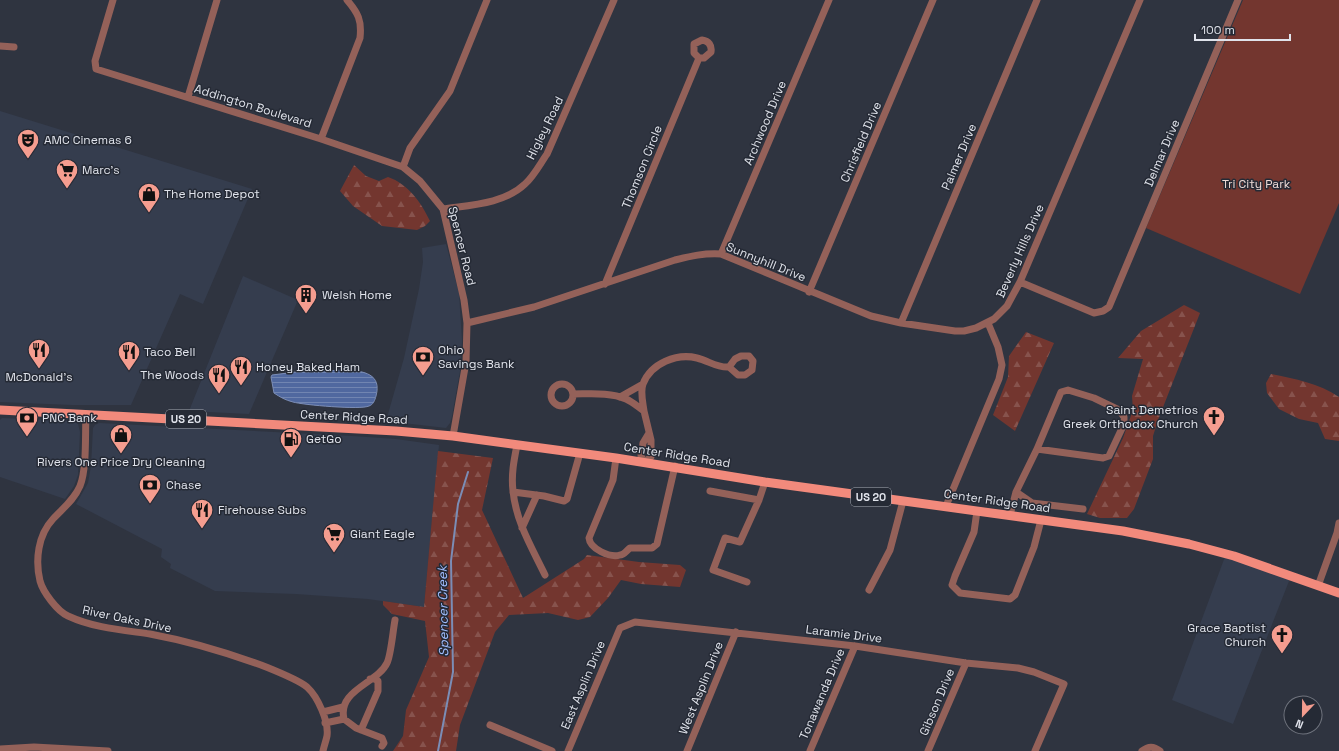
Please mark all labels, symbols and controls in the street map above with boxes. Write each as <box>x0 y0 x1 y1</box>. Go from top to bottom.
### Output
scale bar <box>1195 16 1290 42</box>
text: 100 m <box>1201 22 1235 38</box>
street label: Archwood Drive <box>740 78 790 168</box>
street label: Addington Boulevard <box>192 81 314 131</box>
street label: Higley Road <box>523 94 567 162</box>
street label: Chrisfield Drive <box>837 99 885 185</box>
street label: Delmar Drive <box>1141 117 1183 189</box>
street label: Palmer Drive <box>938 121 980 193</box>
street label: Thomson Circle <box>618 123 666 211</box>
theatre icon: AMC Cinemas 6 <box>15 127 41 160</box>
place label: AMC Cinemas 6 <box>44 132 132 148</box>
supermarket icon: Marc's <box>54 157 80 190</box>
place label: Marc's <box>82 162 120 178</box>
park label: Tri City Park <box>1222 176 1291 192</box>
shop icon: The Home Depot <box>136 181 162 214</box>
place label: The Home Depot <box>164 186 260 202</box>
street label: Beverly Hills Drive <box>992 202 1048 300</box>
street label: Spencer Road <box>444 205 480 287</box>
street label: Sunnyhill Drive <box>724 239 808 285</box>
building icon: Welsh Home <box>293 282 319 315</box>
place label: Welsh Home <box>322 287 392 303</box>
restaurant icon: McDonald's <box>26 337 52 370</box>
restaurant icon: Taco Bell <box>116 339 142 372</box>
place label: Ohio Savings Bank <box>438 342 515 372</box>
place label: Taco Bell <box>144 344 195 360</box>
bank icon: Ohio Savings Bank <box>410 344 436 377</box>
restaurant icon: Honey Baked Ham <box>228 354 254 387</box>
place label: Honey Baked Ham <box>256 359 360 375</box>
restaurant icon: The Woods <box>206 362 232 395</box>
place label: The Woods <box>140 367 204 383</box>
place label: McDonald's <box>5 369 73 385</box>
place label: Saint Demetrios Greek Orthodox Church <box>1063 402 1198 432</box>
church icon: Saint Demetrios Greek Orthodox Church <box>1201 404 1227 437</box>
bank icon: PNC Bank <box>14 405 40 438</box>
street label: Center Ridge Road <box>300 406 408 428</box>
place label: PNC Bank <box>42 410 97 426</box>
road number: US 20 <box>166 410 206 428</box>
shop icon: Rivers One Price Dry Cleaning <box>108 422 134 455</box>
fuel station icon: GetGo <box>278 426 304 459</box>
place label: GetGo <box>306 431 342 447</box>
street label: Center Ridge Road <box>623 439 731 471</box>
place label: Rivers One Price Dry Cleaning <box>37 454 205 470</box>
bank icon: Chase <box>137 472 163 505</box>
place label: Chase <box>166 477 201 493</box>
street label: Center Ridge Road <box>943 486 1051 516</box>
road number: US 20 <box>851 488 891 506</box>
restaurant icon: Firehouse Subs <box>189 497 215 530</box>
place label: Firehouse Subs <box>218 502 306 518</box>
supermarket icon: Giant Eagle <box>321 521 347 554</box>
place label: Giant Eagle <box>350 526 415 542</box>
water label: Spencer Creek <box>434 563 452 657</box>
street label: River Oaks Drive <box>81 602 173 636</box>
place label: Grace Baptist Church <box>1187 620 1266 650</box>
street label: Laramie Drive <box>805 621 883 647</box>
church icon: Grace Baptist Church <box>1269 622 1295 655</box>
street label: East Asplin Drive <box>557 638 609 732</box>
street label: West Asplin Drive <box>675 639 727 737</box>
street label: Tonawanda Drive <box>796 646 848 742</box>
street label: Gibson Drive <box>916 666 958 738</box>
north arrow <box>1283 695 1323 735</box>
text: N <box>1293 716 1305 732</box>

